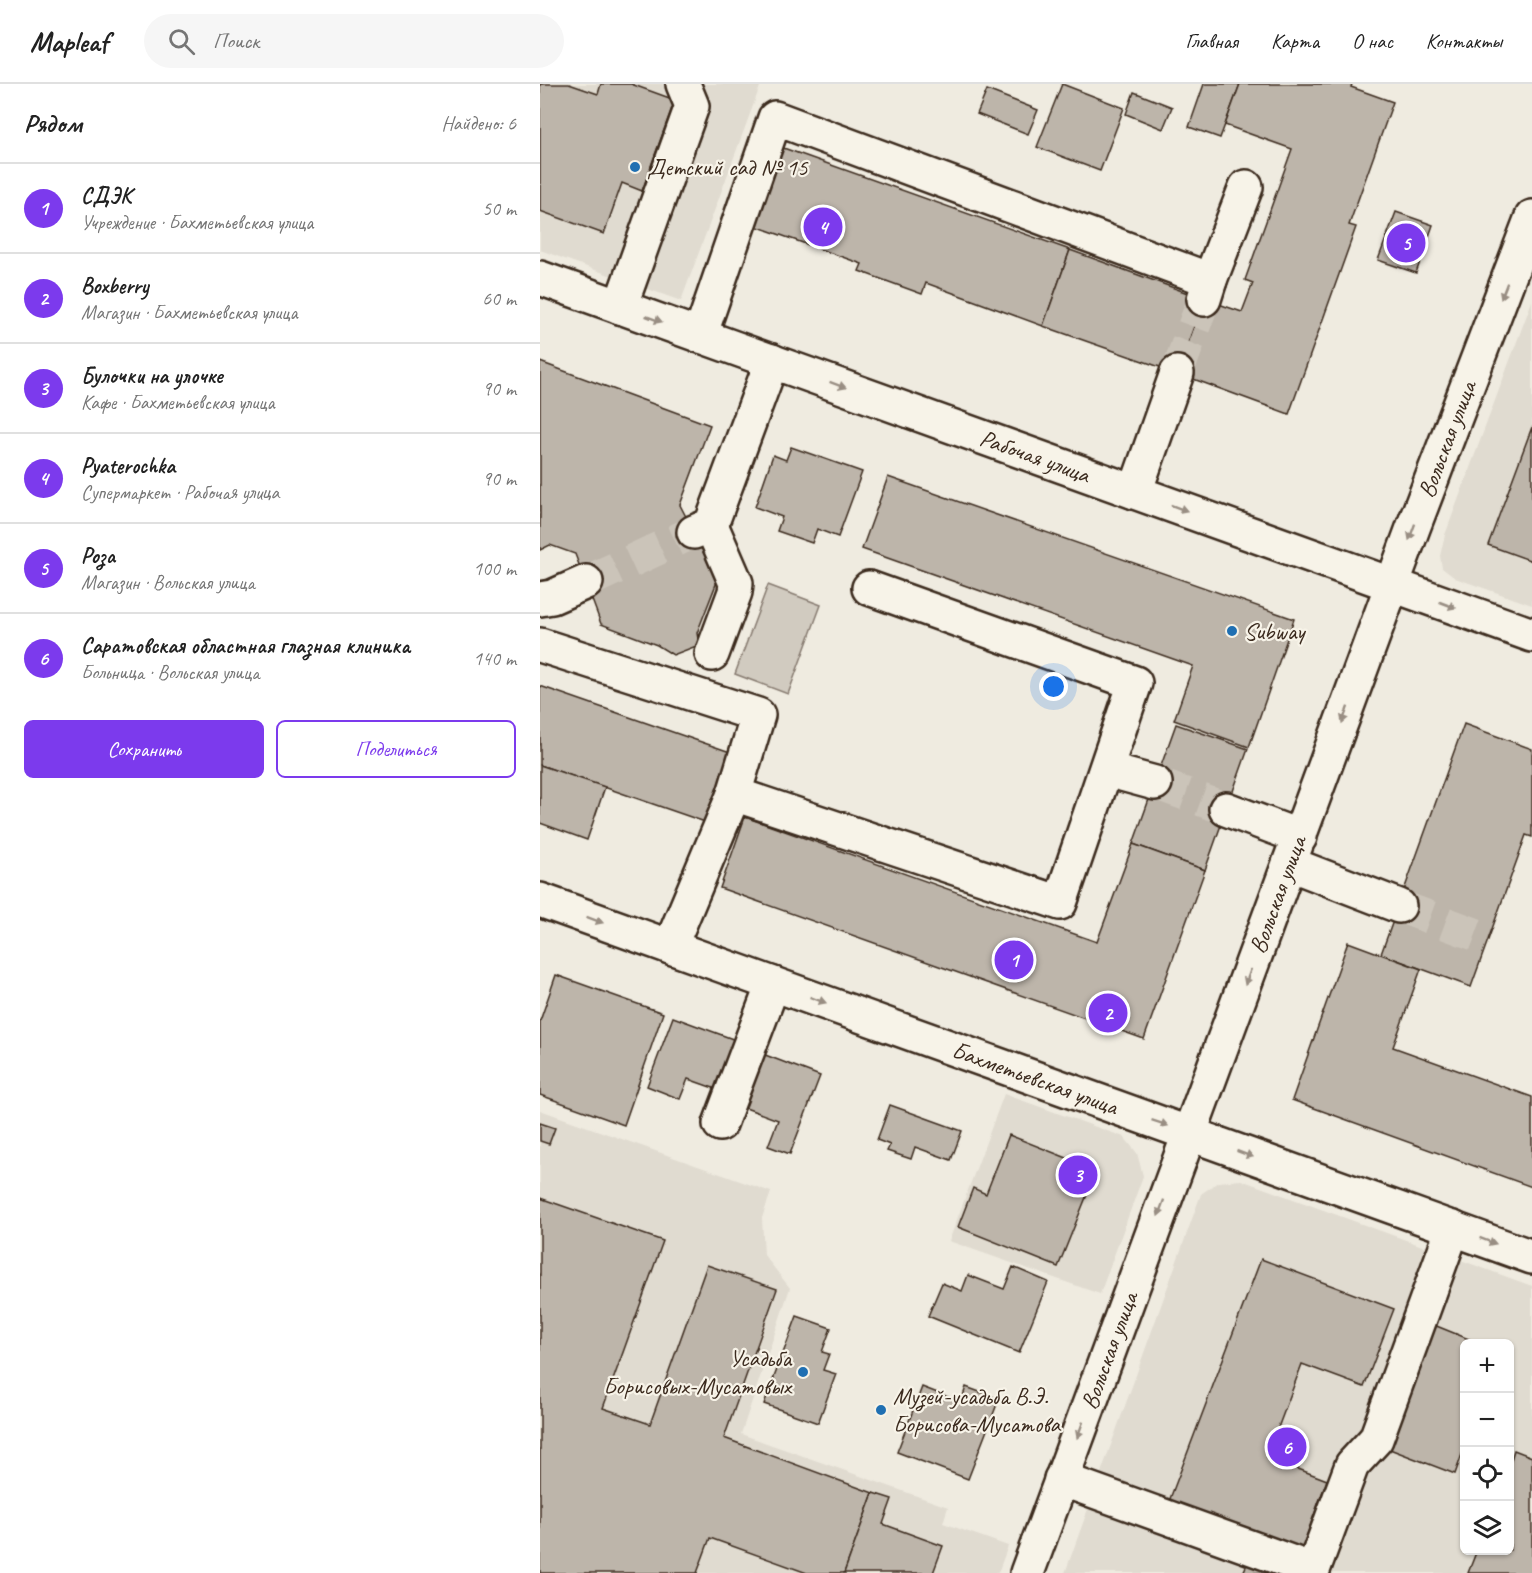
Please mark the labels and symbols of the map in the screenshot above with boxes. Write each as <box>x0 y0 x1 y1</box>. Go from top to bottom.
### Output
place label: Детский сад № 15 <box>647 152 809 182</box>
marker: Детский сад № 15 <box>628 160 642 174</box>
pin: 4 <box>804 204 842 250</box>
pin: 5 <box>1386 220 1426 266</box>
one-way arrow <box>1498 282 1508 300</box>
one-way arrow <box>645 315 663 325</box>
street label: Вольская улица <box>1411 375 1484 502</box>
one-way arrow <box>829 381 847 391</box>
street label: Рабочая улица <box>976 423 1095 490</box>
one-way arrow <box>1170 504 1188 513</box>
one-way arrow <box>1406 523 1416 541</box>
one-way arrow <box>1439 600 1457 610</box>
place label: Subway <box>1244 616 1306 646</box>
marker: Subway <box>1225 624 1239 638</box>
your location <box>1039 672 1068 701</box>
one-way arrow <box>1339 706 1349 724</box>
street label: Вольская улица <box>1242 830 1314 957</box>
one-way arrow <box>586 916 604 926</box>
pin: 1 <box>994 938 1034 982</box>
one-way arrow <box>1242 968 1252 986</box>
pin: 2 <box>1088 990 1128 1036</box>
one-way arrow <box>809 996 827 1006</box>
street label: Бахметьевская улица <box>948 1035 1123 1122</box>
one-way arrow <box>1151 1119 1169 1129</box>
one-way arrow <box>1236 1149 1254 1159</box>
pin: 3 <box>1058 1152 1098 1198</box>
one-way arrow <box>1156 1199 1166 1217</box>
one-way arrow <box>1479 1236 1497 1246</box>
street label: Вольская улица <box>1074 1286 1145 1413</box>
place label: Усадьба Борисовых-Мусатовых <box>603 1343 793 1401</box>
marker: Усадьба Борисовых-Мусатовых <box>796 1365 810 1379</box>
place label: Музей-усадьба В.Э. Борисова-Мусатова <box>893 1381 1062 1439</box>
marker: Музей-усадьба В.Э. Борисова-Мусатова <box>874 1403 888 1417</box>
one-way arrow <box>1074 1421 1084 1439</box>
pin: 6 <box>1268 1424 1306 1470</box>

